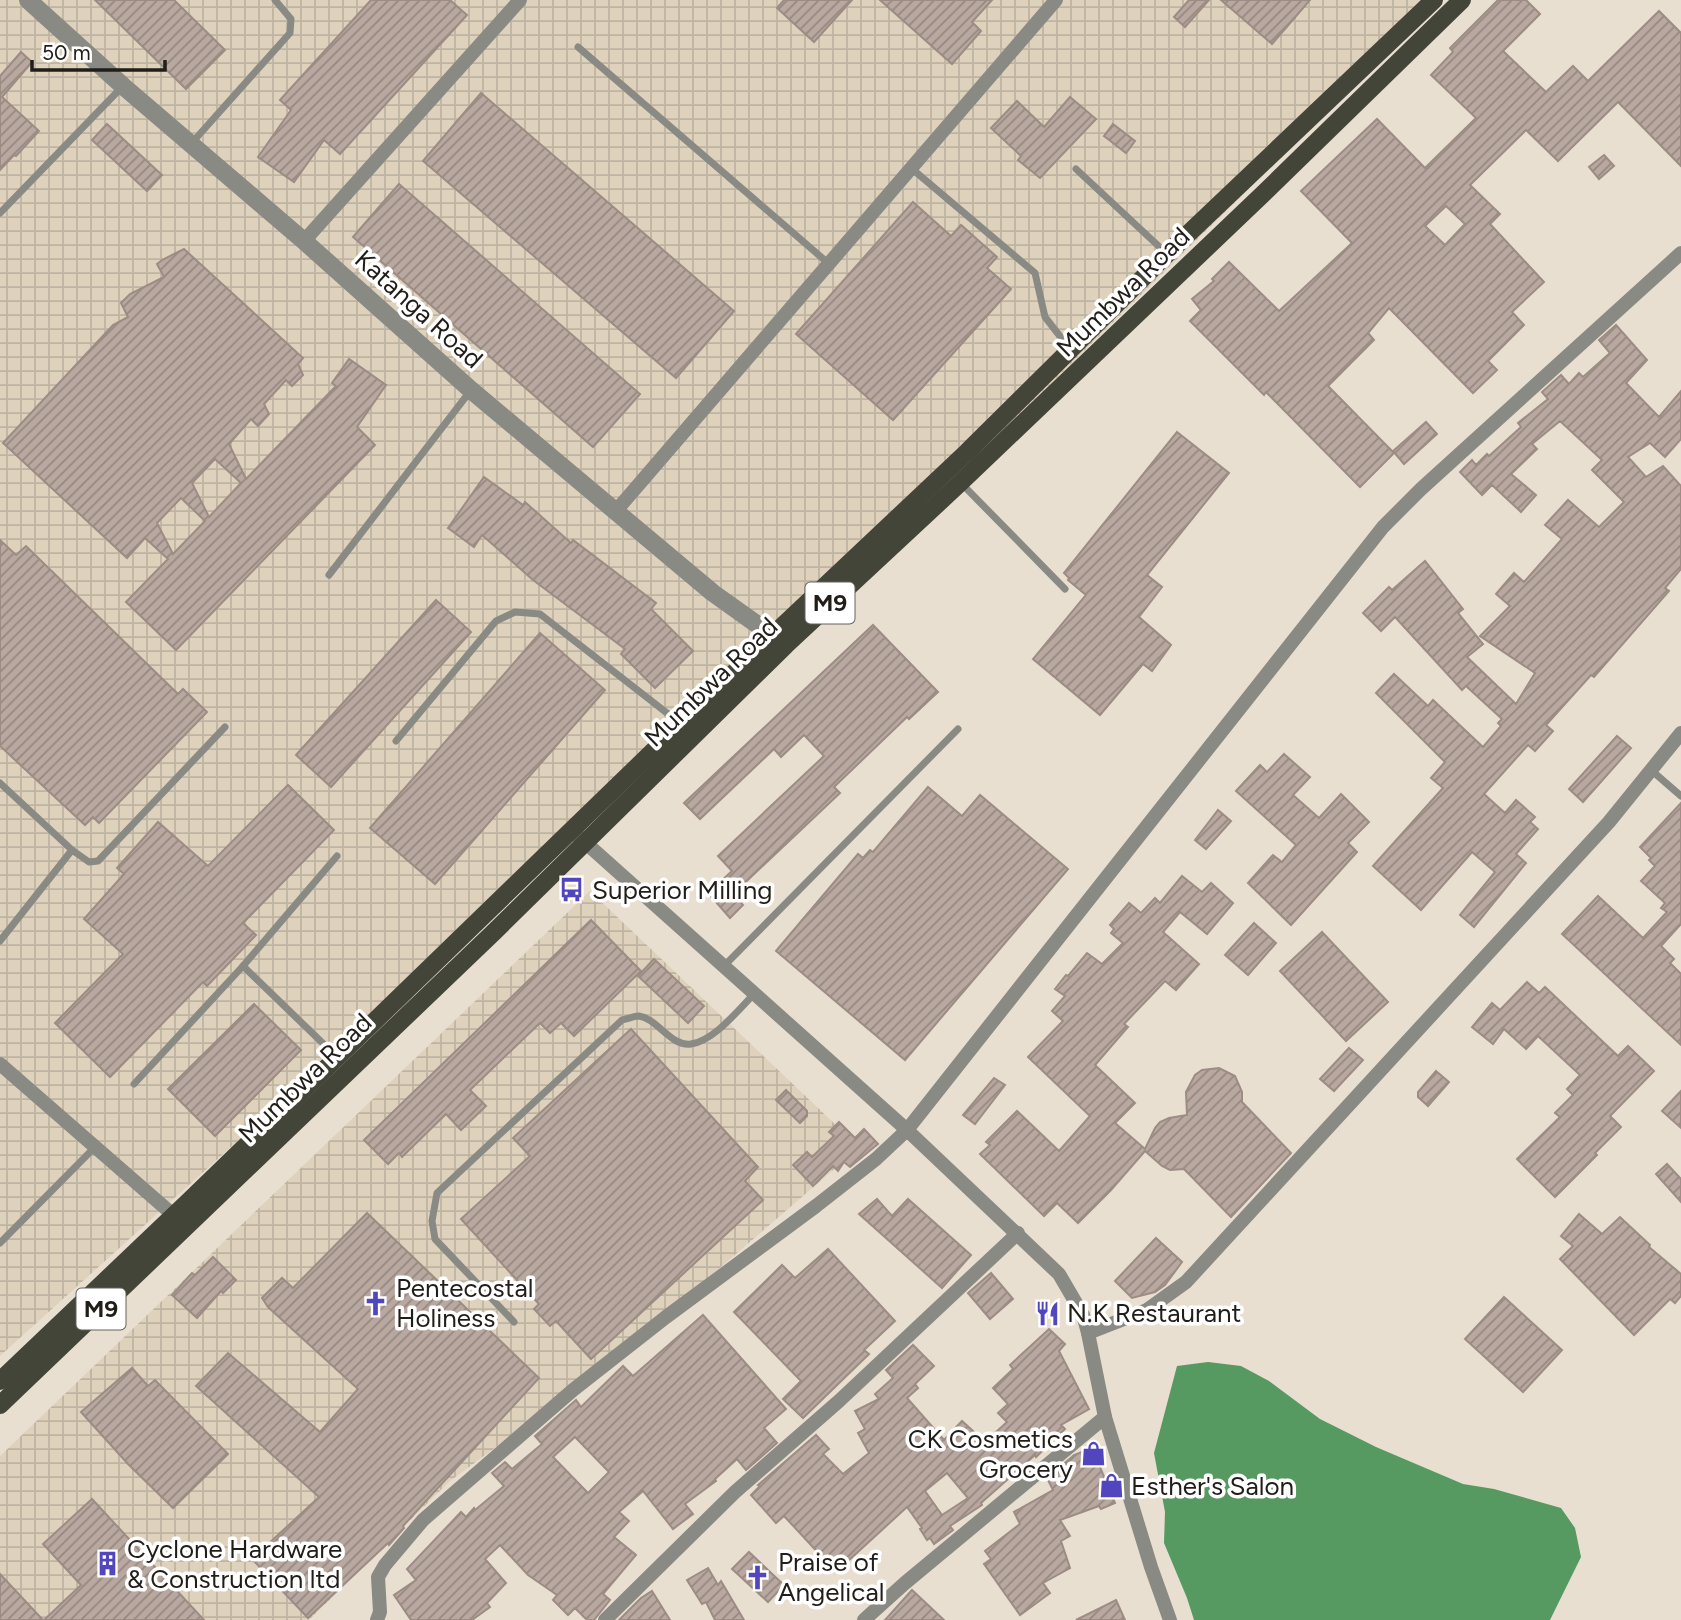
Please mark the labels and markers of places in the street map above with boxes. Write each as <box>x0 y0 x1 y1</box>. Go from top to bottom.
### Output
place label: Superior Milling <box>592 874 772 906</box>
bus stop icon: Superior Milling <box>558 876 586 904</box>
place label: Pentecostal Holiness <box>396 1272 533 1334</box>
church icon: Pentecostal Holiness <box>362 1289 390 1317</box>
place label: N.K Restaurant <box>1067 1297 1241 1329</box>
restaurant icon: N.K Restaurant <box>1033 1299 1061 1327</box>
place label: CK Cosmetics Grocery <box>908 1423 1073 1485</box>
shop icon: CK Cosmetics Grocery <box>1079 1440 1107 1468</box>
place label: Esther's Salon <box>1131 1470 1294 1502</box>
shop icon: Esther's Salon <box>1097 1472 1125 1500</box>
place label: Cyclone Hardware & Construction ltd <box>127 1533 342 1595</box>
place label: Praise of Angelical <box>778 1546 884 1608</box>
building icon: Cyclone Hardware & Construction ltd <box>93 1550 121 1578</box>
church icon: Praise of Angelical <box>744 1563 772 1591</box>

